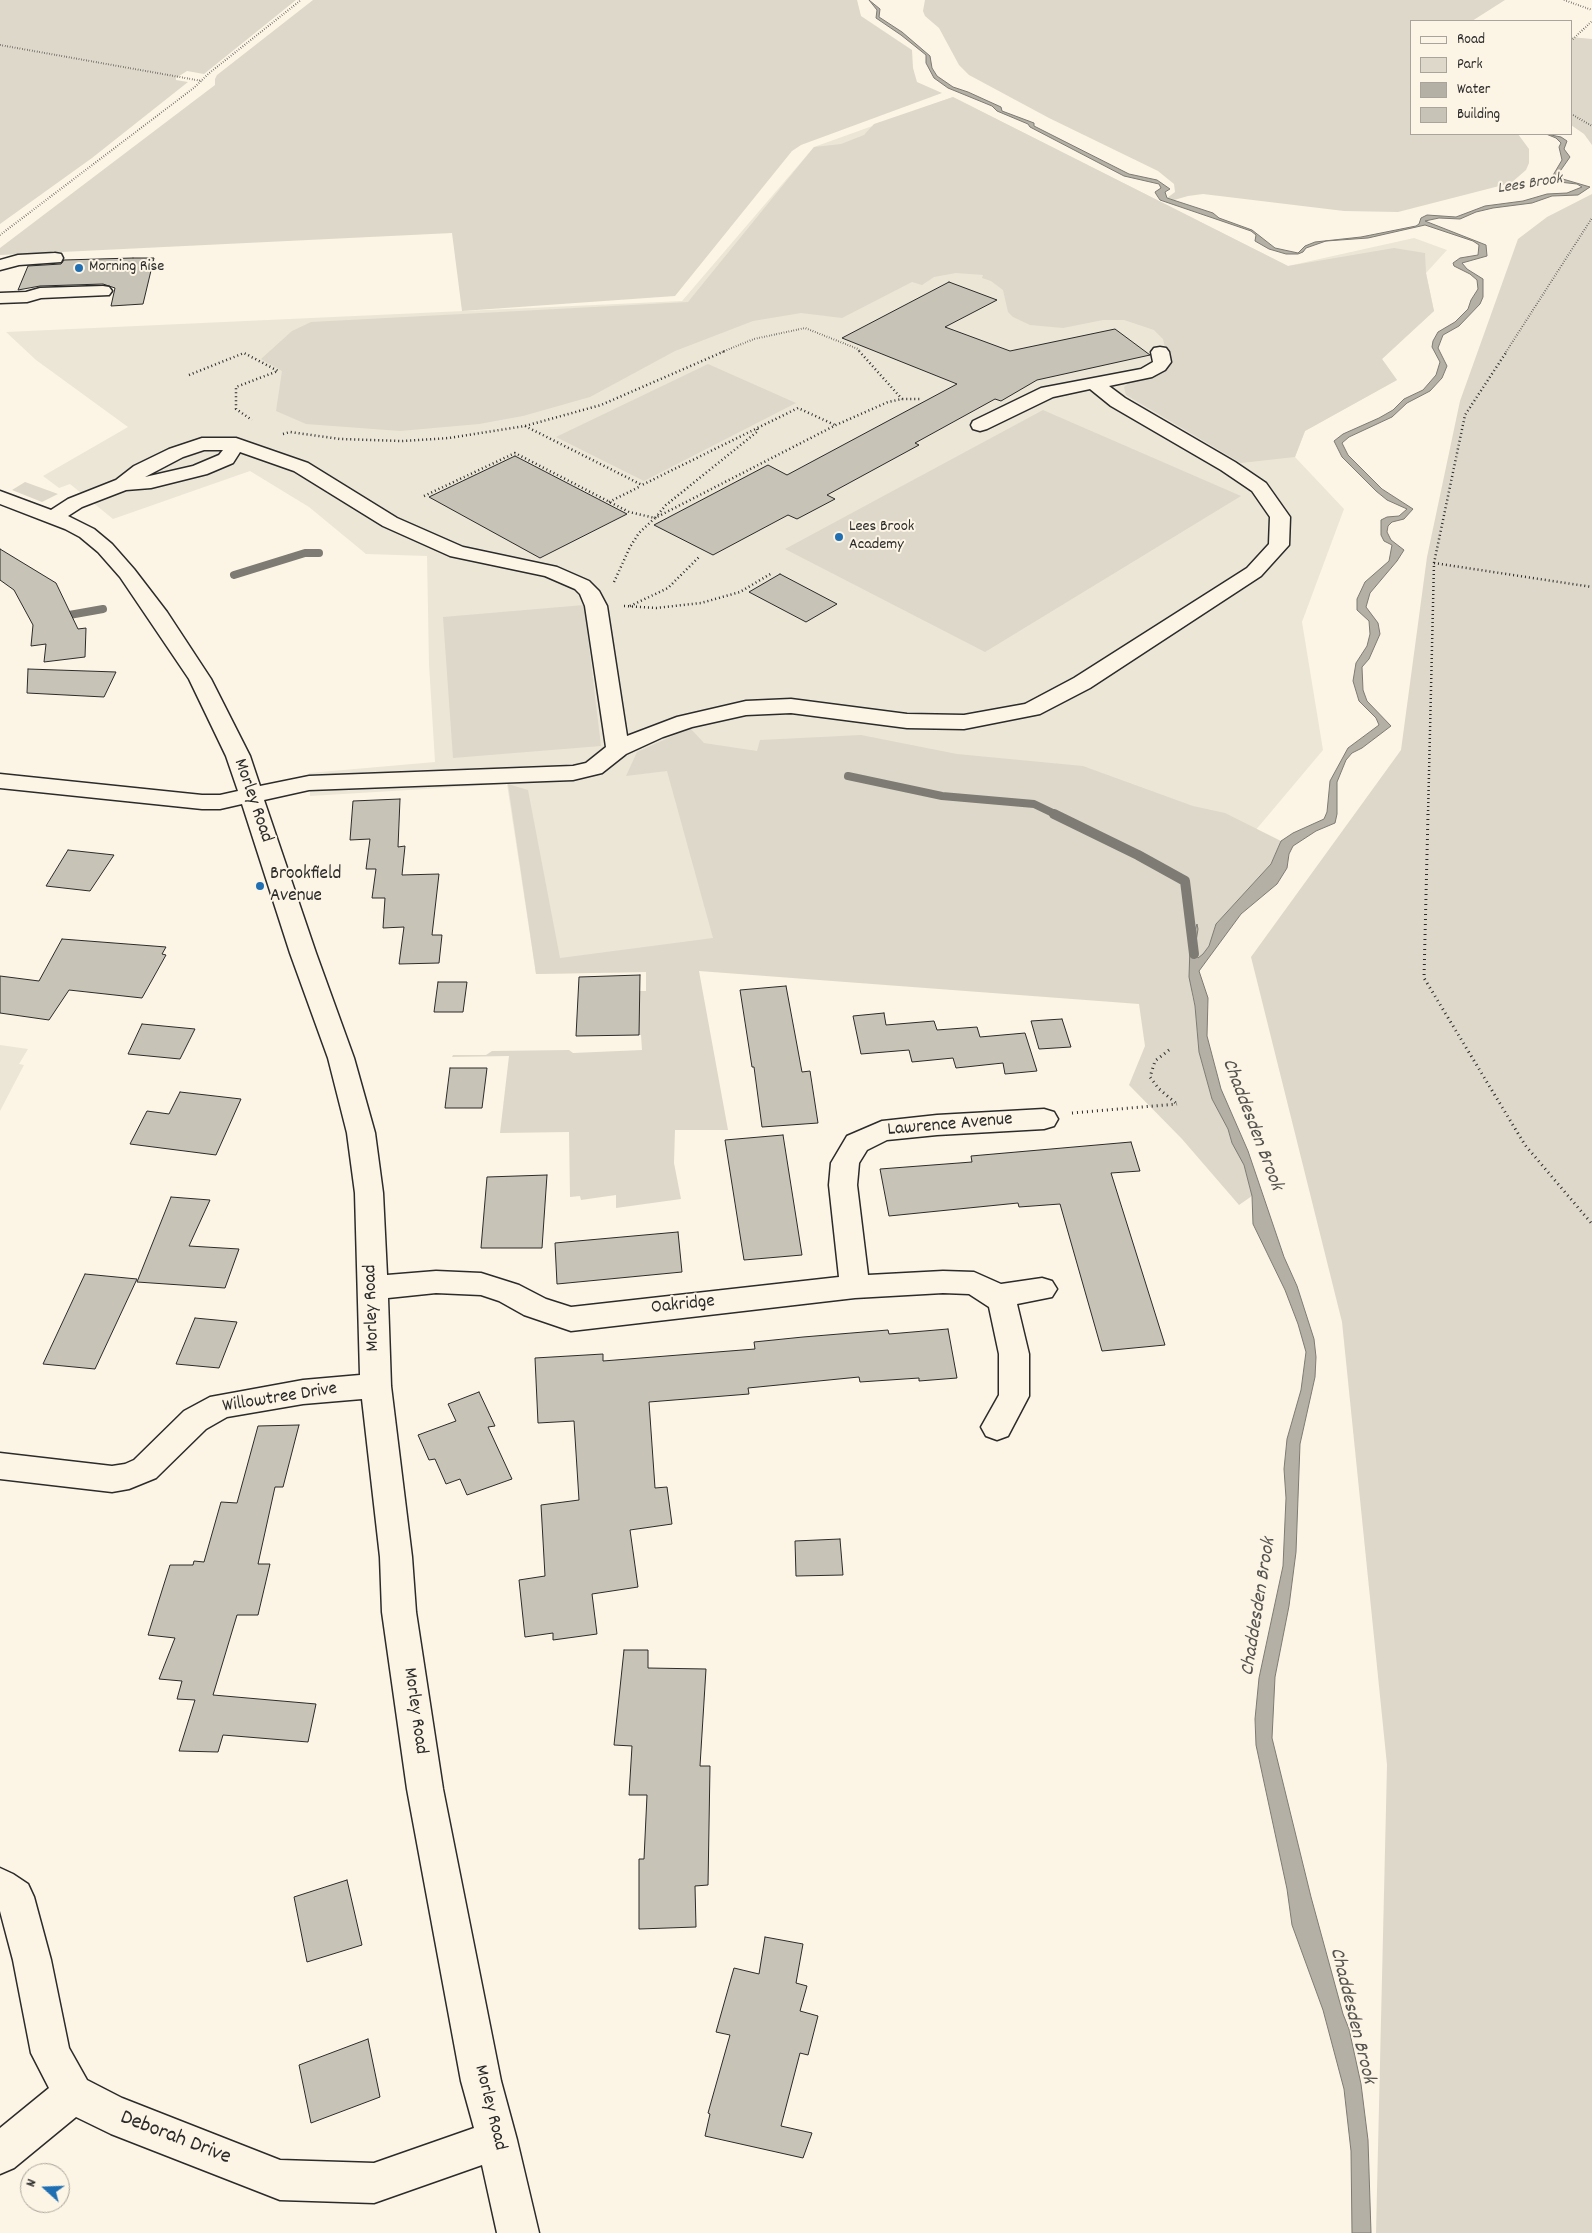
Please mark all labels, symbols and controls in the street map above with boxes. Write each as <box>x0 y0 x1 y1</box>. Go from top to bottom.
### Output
legend <box>1410 20 1572 135</box>
text: Road <box>1457 29 1485 51</box>
text: Park <box>1457 54 1483 76</box>
text: Water <box>1457 79 1490 101</box>
text: Building <box>1457 104 1500 126</box>
water label: Lees Brook <box>1496 170 1564 200</box>
place label: Morning Rise <box>89 258 164 278</box>
marker: Morning Rise <box>73 262 85 274</box>
place label: Lees Brook Academy <box>849 518 914 556</box>
marker: Lees Brook Academy <box>833 531 845 543</box>
street label: Morley Road <box>227 756 277 846</box>
place label: Brookfield Avenue <box>270 864 341 908</box>
marker: Brookfield Avenue <box>254 880 266 892</box>
water label: Chaddesden Brook <box>1215 1056 1287 1194</box>
street label: Lawrence Avenue <box>887 1109 1013 1143</box>
street label: Morley Road <box>360 1264 386 1352</box>
street label: Oakridge <box>650 1291 716 1321</box>
street label: Willowtree Drive <box>221 1379 339 1419</box>
water label: Chaddesden Brook <box>1237 1536 1283 1678</box>
street label: Morley Road <box>397 1666 431 1756</box>
water label: Chaddesden Brook <box>1323 1946 1379 2086</box>
street label: Morley Road <box>467 2063 511 2153</box>
street label: Deborah Drive <box>116 2106 234 2172</box>
north arrow <box>20 2163 70 2213</box>
text: N <box>21 2177 42 2190</box>

